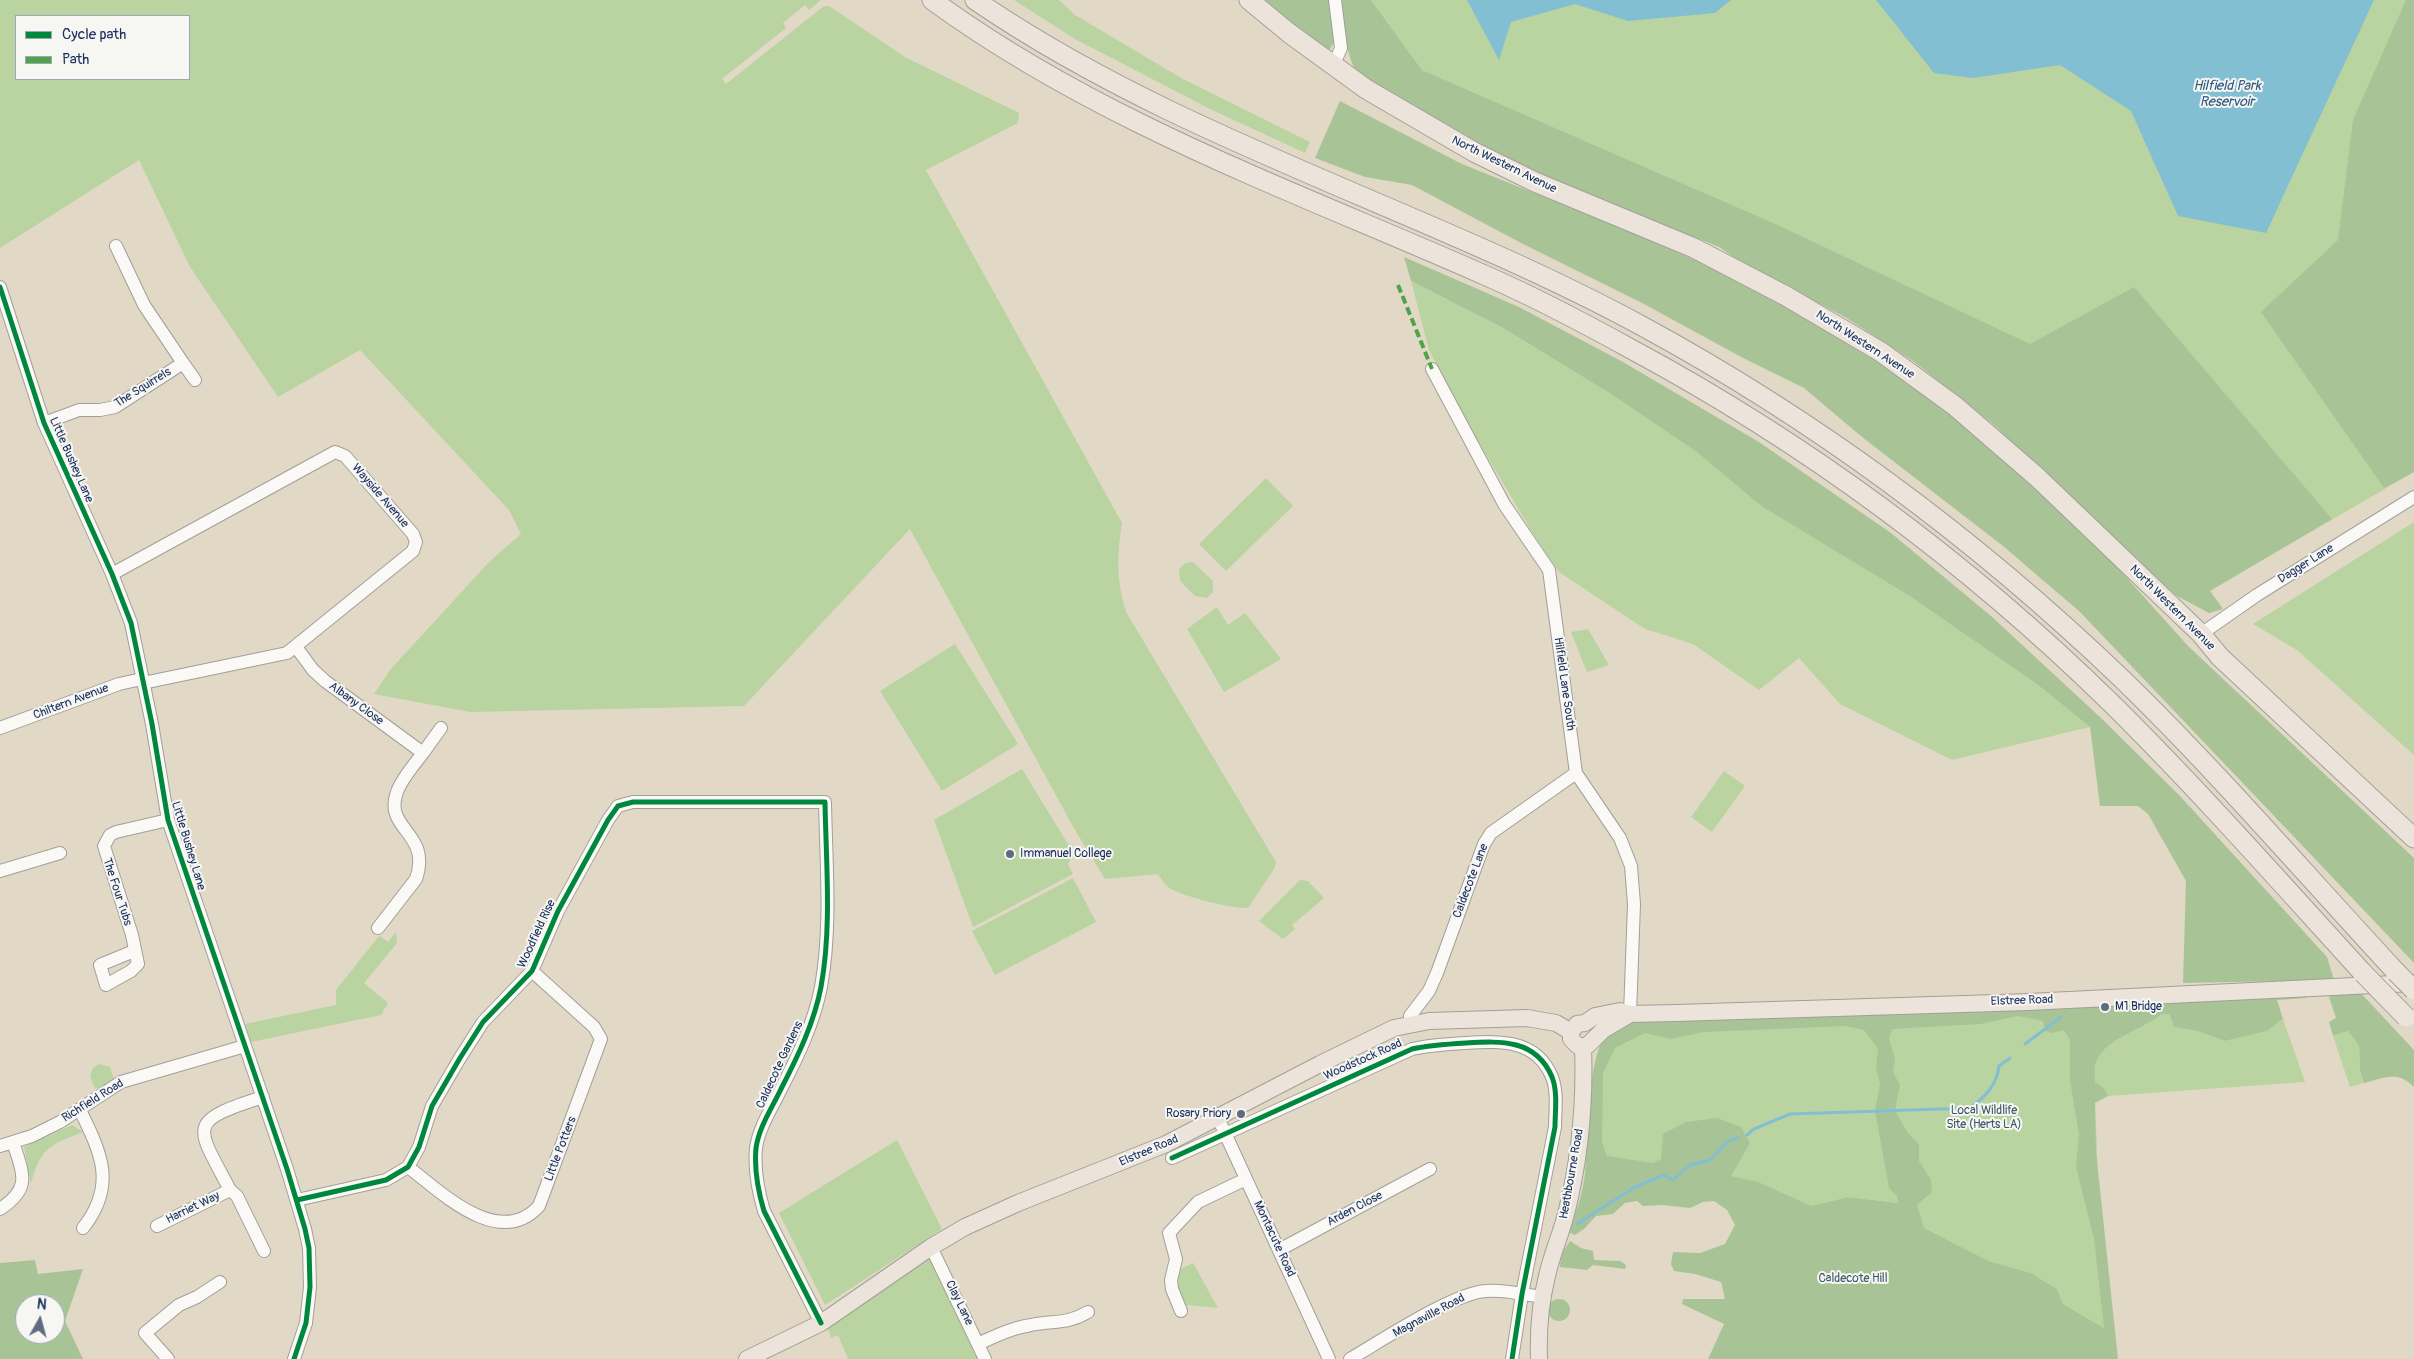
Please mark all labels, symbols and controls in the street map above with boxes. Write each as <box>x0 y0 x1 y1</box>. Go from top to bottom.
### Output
legend <box>15 15 190 80</box>
text: Cycle path <box>62 25 126 44</box>
text: Path <box>62 50 89 69</box>
water label: Hilfield Park Reservoir <box>2193 78 2261 110</box>
street label: North Western Avenue <box>1449 133 1559 197</box>
street label: North Western Avenue <box>1813 308 1917 382</box>
street label: The Squirrels <box>112 365 174 411</box>
street label: Little Bushey Lane <box>46 415 96 505</box>
street label: Wayside Avenue <box>348 461 412 531</box>
street label: Dagger Lane <box>2276 541 2336 587</box>
street label: North Western Avenue <box>2126 562 2218 654</box>
street label: Hilfield Lane South <box>1550 636 1578 732</box>
street label: Albany Close <box>326 679 386 729</box>
street label: Chiltern Avenue <box>31 681 111 723</box>
street label: Little Bushey Lane <box>168 800 208 892</box>
street label: Caldecote Lane <box>1450 842 1492 920</box>
place label: Immanuel College <box>1020 847 1112 861</box>
marker: Immanuel College <box>1004 848 1016 860</box>
street label: The Four Tubs <box>99 856 135 928</box>
street label: Woodfield Rise <box>515 898 559 970</box>
street label: Elstree Road <box>1990 993 2054 1009</box>
place label: M1 Bridge <box>2115 1000 2162 1014</box>
marker: M1 Bridge <box>2099 1001 2111 1013</box>
street label: Caldecote Gardens <box>753 1019 807 1111</box>
street label: Woodstock Road <box>1322 1036 1404 1084</box>
street label: Richfield Road <box>60 1076 126 1126</box>
park label: Local Wildlife Site (Herts LA) <box>1946 1104 2022 1132</box>
place label: Rosary Priory <box>1166 1107 1231 1121</box>
marker: Rosary Priory <box>1235 1108 1247 1120</box>
street label: Little Potters <box>542 1115 580 1183</box>
street label: Heathbourne Road <box>1557 1128 1587 1220</box>
street label: Elstree Road <box>1117 1132 1181 1170</box>
street label: Arden Close <box>1325 1188 1385 1230</box>
street label: Harriet Way <box>164 1189 222 1227</box>
street label: Montacute Road <box>1250 1199 1298 1279</box>
park label: Caldecote Hill <box>1818 1272 1888 1286</box>
street label: Clay Lane <box>942 1278 976 1328</box>
street label: Magnaville Road <box>1391 1291 1467 1341</box>
north arrow <box>15 1294 65 1344</box>
text: N <box>36 1296 48 1314</box>

